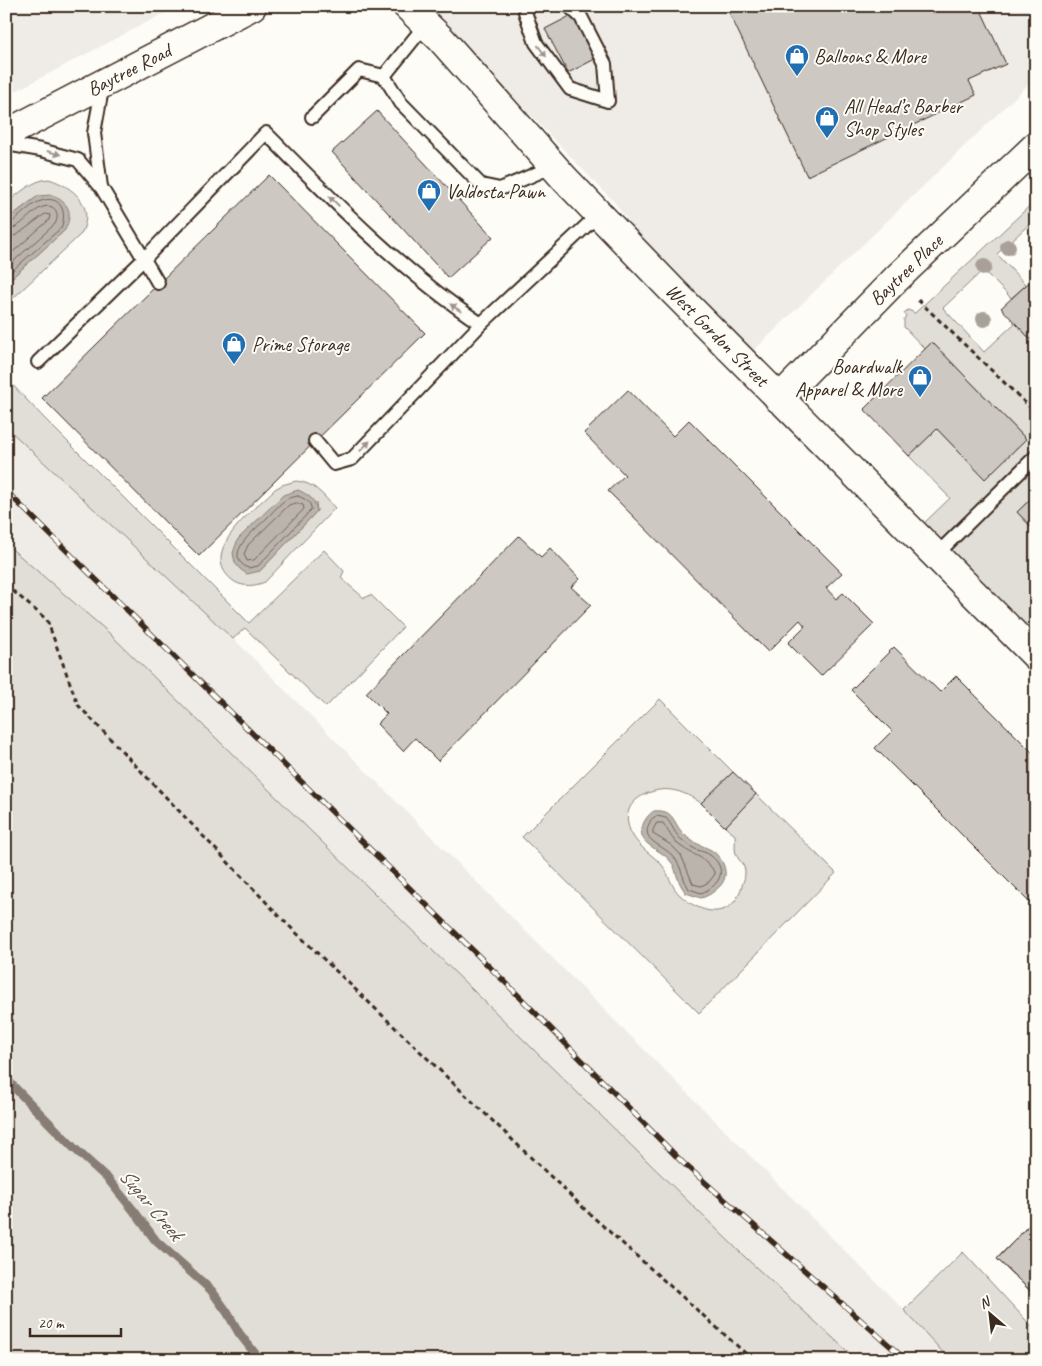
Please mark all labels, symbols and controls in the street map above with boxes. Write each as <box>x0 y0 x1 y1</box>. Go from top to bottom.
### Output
street label: Baytree Road <box>83 37 178 102</box>
shop icon: Balloons & More <box>784 43 810 77</box>
one-way arrow <box>536 44 547 57</box>
place label: Balloons & More <box>814 44 927 69</box>
place label: All Head’s Barber Shop Styles <box>844 94 964 142</box>
shop icon: All Head’s Barber Shop Styles <box>814 105 840 139</box>
one-way arrow <box>47 150 62 158</box>
shop icon: Valdosta Pawn <box>416 178 442 212</box>
place label: Valdosta Pawn <box>446 179 546 204</box>
one-way arrow <box>328 196 340 208</box>
street label: Baytree Place <box>864 228 949 311</box>
street label: West Gordon Street <box>660 278 775 393</box>
one-way arrow <box>450 303 463 313</box>
shop icon: Prime Storage <box>221 331 247 365</box>
place label: Prime Storage <box>252 332 350 357</box>
place label: Boardwalk Apparel & More <box>795 354 904 402</box>
shop icon: Boardwalk Apparel & More <box>907 364 933 398</box>
one-way arrow <box>359 440 371 452</box>
water label: Sugar Creek <box>114 1163 190 1247</box>
north arrow <box>964 1288 1014 1338</box>
text: N <box>976 1292 994 1313</box>
scale bar <box>30 1306 121 1338</box>
text: 20 m <box>38 1314 65 1333</box>

